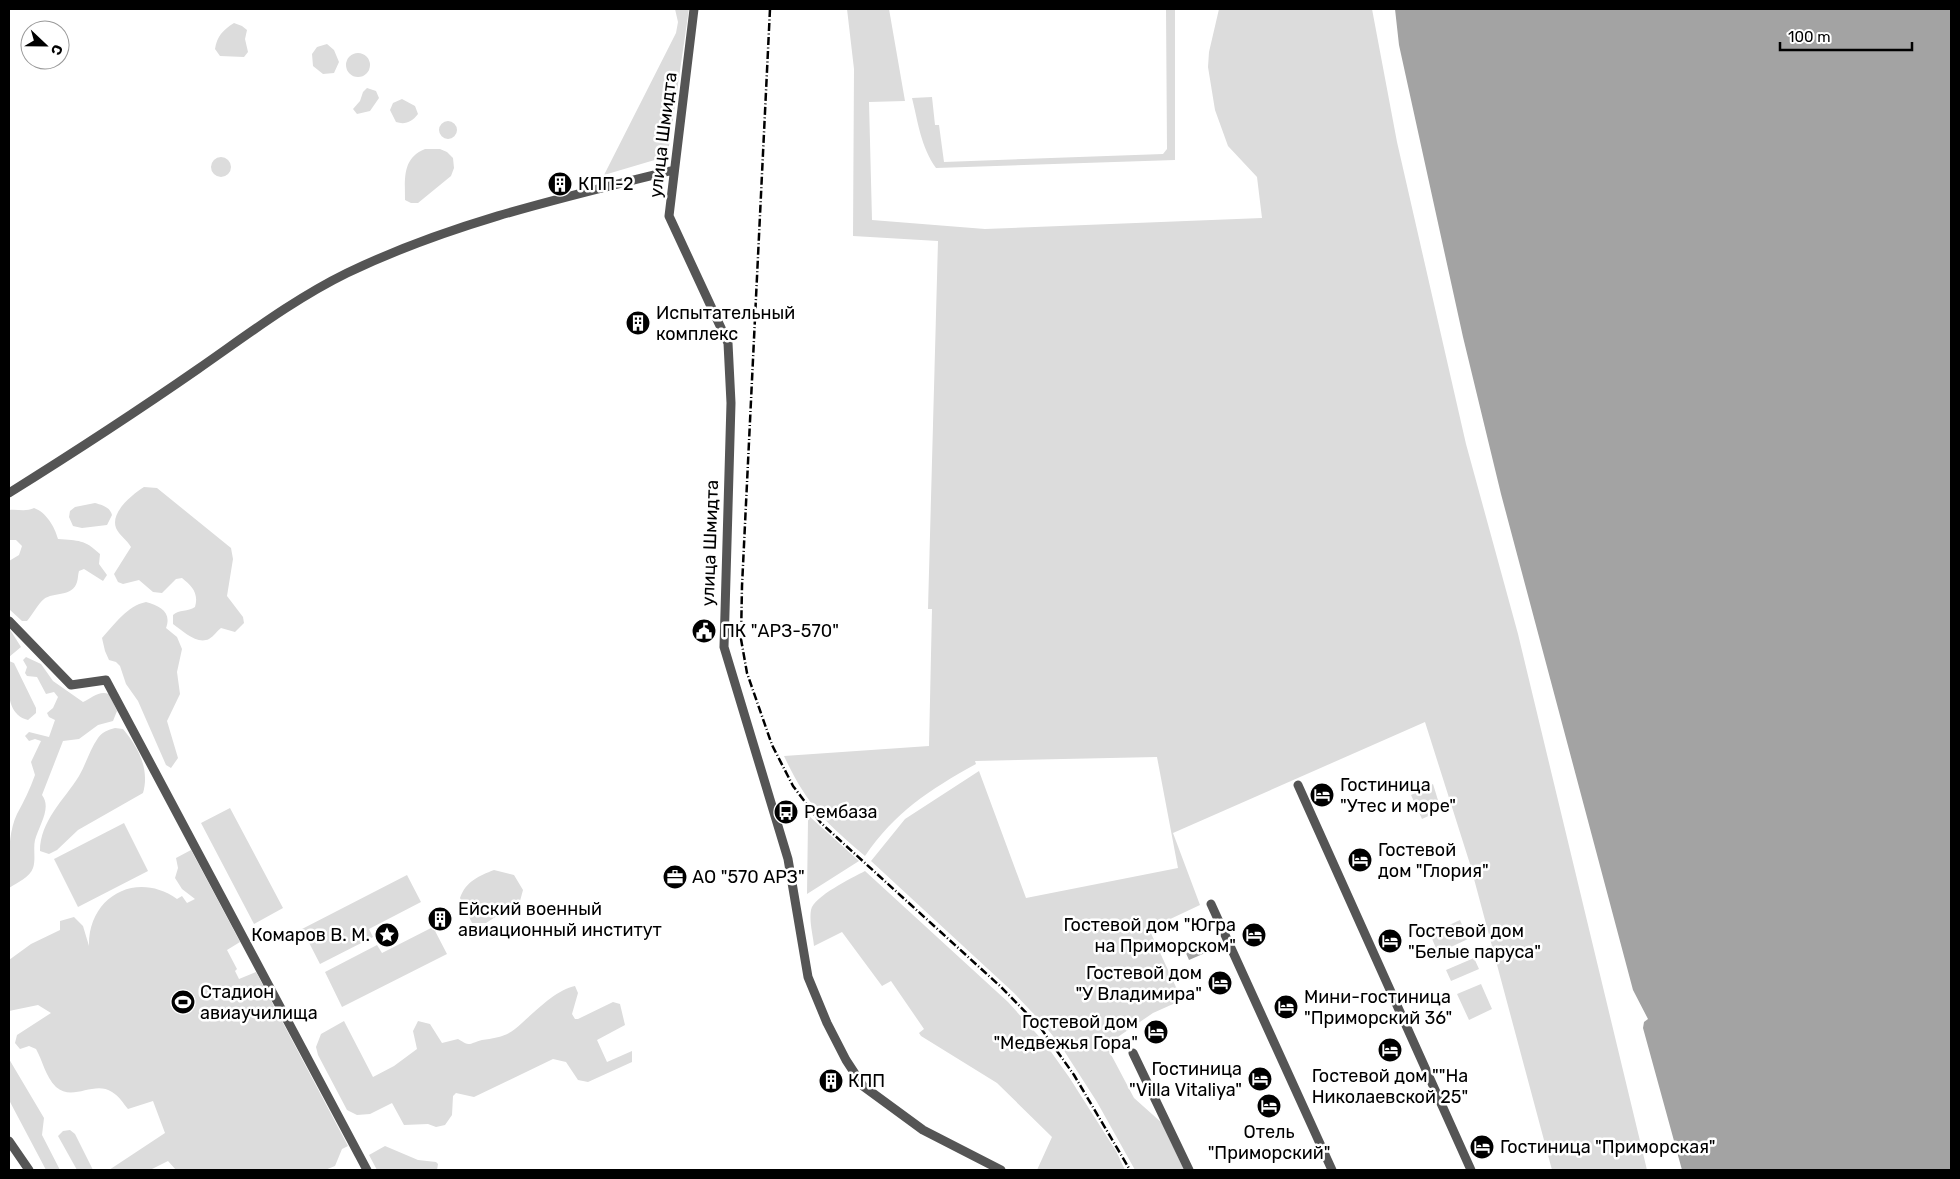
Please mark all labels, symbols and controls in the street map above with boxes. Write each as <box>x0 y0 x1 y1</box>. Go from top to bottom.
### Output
north arrow <box>20 20 70 70</box>
scale bar <box>1780 20 1912 52</box>
text: 100 m <box>1788 28 1830 46</box>
text: С <box>47 42 66 58</box>
street label: улица Шмидта <box>644 71 682 199</box>
building icon: КПП-2 <box>547 171 573 197</box>
place label: КПП-2 <box>578 173 634 195</box>
place label: Испытательный комплекс <box>656 302 795 345</box>
building icon: Испытательный комплекс <box>625 310 651 336</box>
street label: улица Шмидта <box>697 479 723 607</box>
public building icon: ПК "АРЗ-570" <box>691 618 717 644</box>
place label: ПК "АРЗ-570" <box>722 620 839 642</box>
place label: Гостиница "Утес и море" <box>1340 774 1456 817</box>
hotel icon: Гостиница "Утес и море" <box>1309 782 1335 808</box>
bus stop icon: Рембаза <box>773 799 799 825</box>
place label: Рембаза <box>804 801 877 823</box>
place label: Гостевой дом "Глория" <box>1378 839 1489 882</box>
hotel icon: Гостевой дом "Глория" <box>1347 847 1373 873</box>
office icon: АО "570 АРЗ" <box>662 864 688 890</box>
place label: АО "570 АРЗ" <box>692 866 805 888</box>
place label: Ейский военный авиационный институт <box>458 898 662 941</box>
building icon: Ейский военный авиационный институт <box>427 906 453 932</box>
place label: Гостевой дом "Югра на Приморском" <box>1063 914 1236 957</box>
place label: Гостевой дом "Белые паруса" <box>1408 920 1541 963</box>
place icon: Комаров В. М. <box>374 922 400 948</box>
hotel icon: Гостевой дом "Югра на Приморском" <box>1241 922 1267 948</box>
place label: Комаров В. М. <box>251 924 370 946</box>
hotel icon: Гостевой дом "Белые паруса" <box>1377 928 1403 954</box>
place label: Гостевой дом "У Владимира" <box>1075 962 1202 1005</box>
hotel icon: Гостевой дом "У Владимира" <box>1207 970 1233 996</box>
place label: Стадион авиаучилища <box>200 981 318 1024</box>
place label: Мини-гостиница "Приморский 36" <box>1304 986 1452 1029</box>
sports icon: Стадион авиаучилища <box>170 989 196 1015</box>
hotel icon: Мини-гостиница "Приморский 36" <box>1273 994 1299 1020</box>
place label: Гостевой дом "Медвежья Гора" <box>993 1011 1138 1054</box>
hotel icon: Гостевой дом "Медвежья Гора" <box>1143 1019 1169 1045</box>
hotel icon: Гостевой дом ""На Николаевской 25" <box>1377 1037 1403 1063</box>
place label: Гостиница "Villa Vitaliya" <box>1129 1058 1242 1101</box>
place label: Гостевой дом ""На Николаевской 25" <box>1312 1065 1468 1108</box>
hotel icon: Гостиница "Villa Vitaliya" <box>1247 1066 1273 1092</box>
building icon: КПП <box>818 1068 844 1094</box>
place label: КПП <box>848 1070 885 1092</box>
hotel icon: Отель "Приморский" <box>1256 1093 1282 1119</box>
place label: Отель "Приморский" <box>1208 1121 1330 1164</box>
hotel icon: Гостиница "Приморская" <box>1469 1134 1495 1160</box>
place label: Гостиница "Приморская" <box>1500 1136 1716 1158</box>

